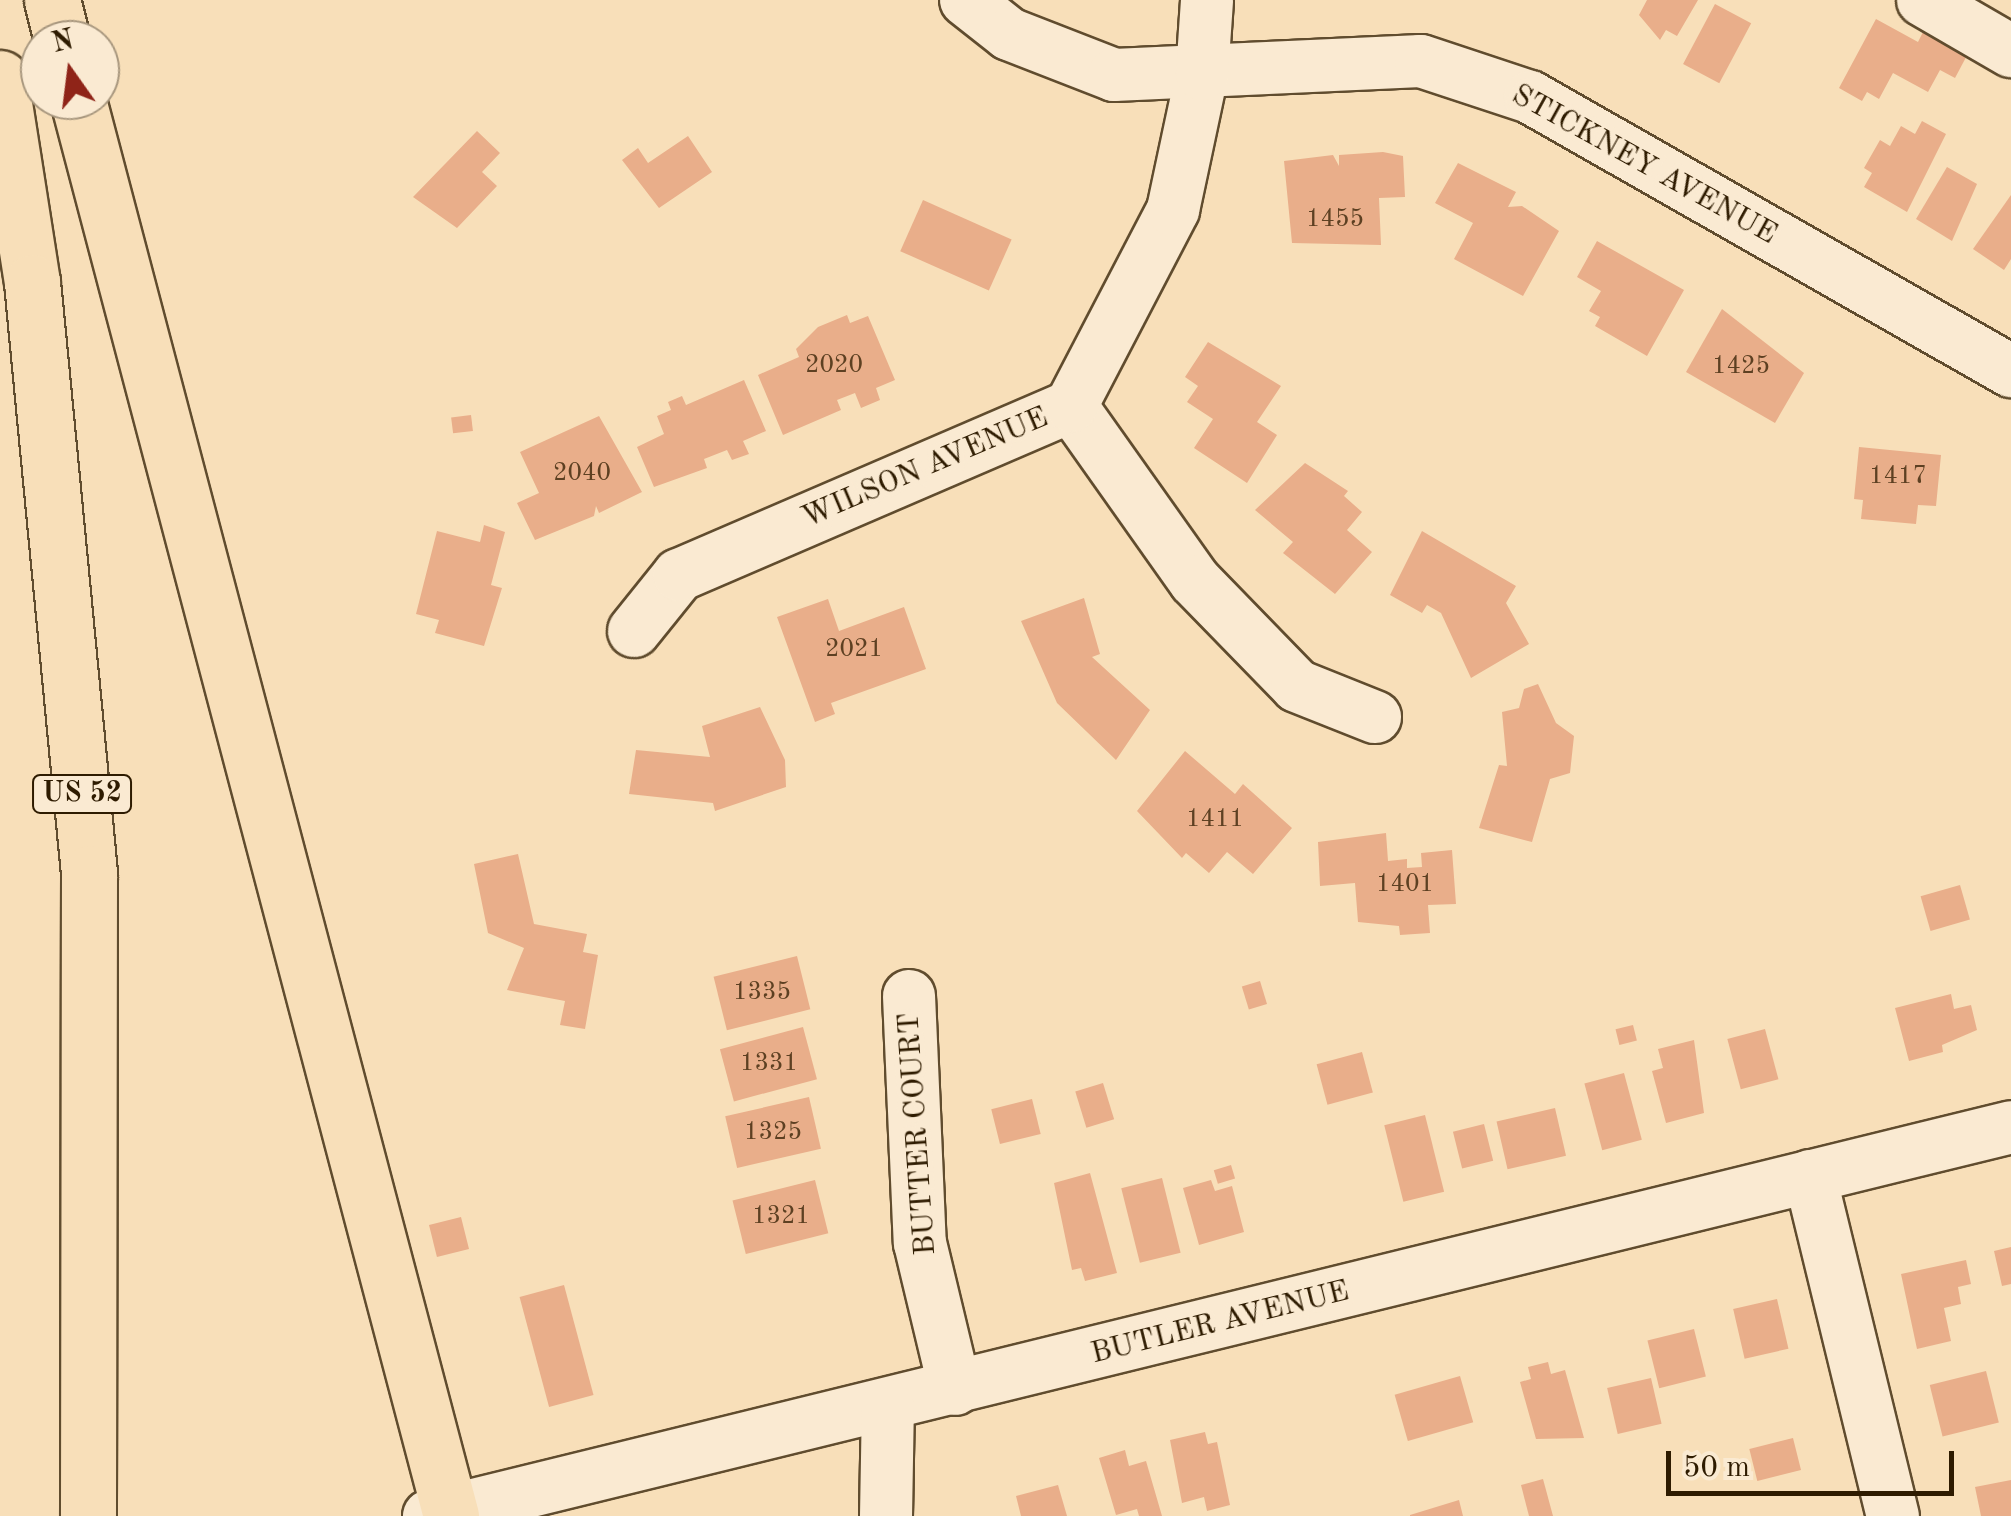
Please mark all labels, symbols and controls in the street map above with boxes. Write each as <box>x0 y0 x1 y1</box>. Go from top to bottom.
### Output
north arrow <box>20 20 120 120</box>
text: N <box>49 27 77 59</box>
street label: STICKNEY AVENUE <box>1505 77 1783 253</box>
house number: 1455 <box>1306 205 1364 235</box>
house number: 2020 <box>805 351 863 381</box>
house number: 1425 <box>1712 352 1770 382</box>
street label: WILSON AVENUE <box>796 400 1054 536</box>
house number: 2040 <box>553 459 611 489</box>
house number: 1417 <box>1869 462 1927 492</box>
house number: 2021 <box>825 635 883 665</box>
road number: US 52 <box>32 771 132 817</box>
house number: 1411 <box>1186 805 1244 835</box>
house number: 1401 <box>1376 870 1434 900</box>
house number: 1335 <box>733 978 791 1008</box>
street label: BUTTER COURT <box>892 1011 944 1257</box>
house number: 1331 <box>740 1049 798 1079</box>
house number: 1325 <box>744 1118 802 1148</box>
house number: 1321 <box>752 1202 810 1232</box>
street label: BUTLER AVENUE <box>1087 1274 1353 1372</box>
scale bar <box>1671 1431 1958 1493</box>
text: 50 m <box>1683 1453 1750 1483</box>

